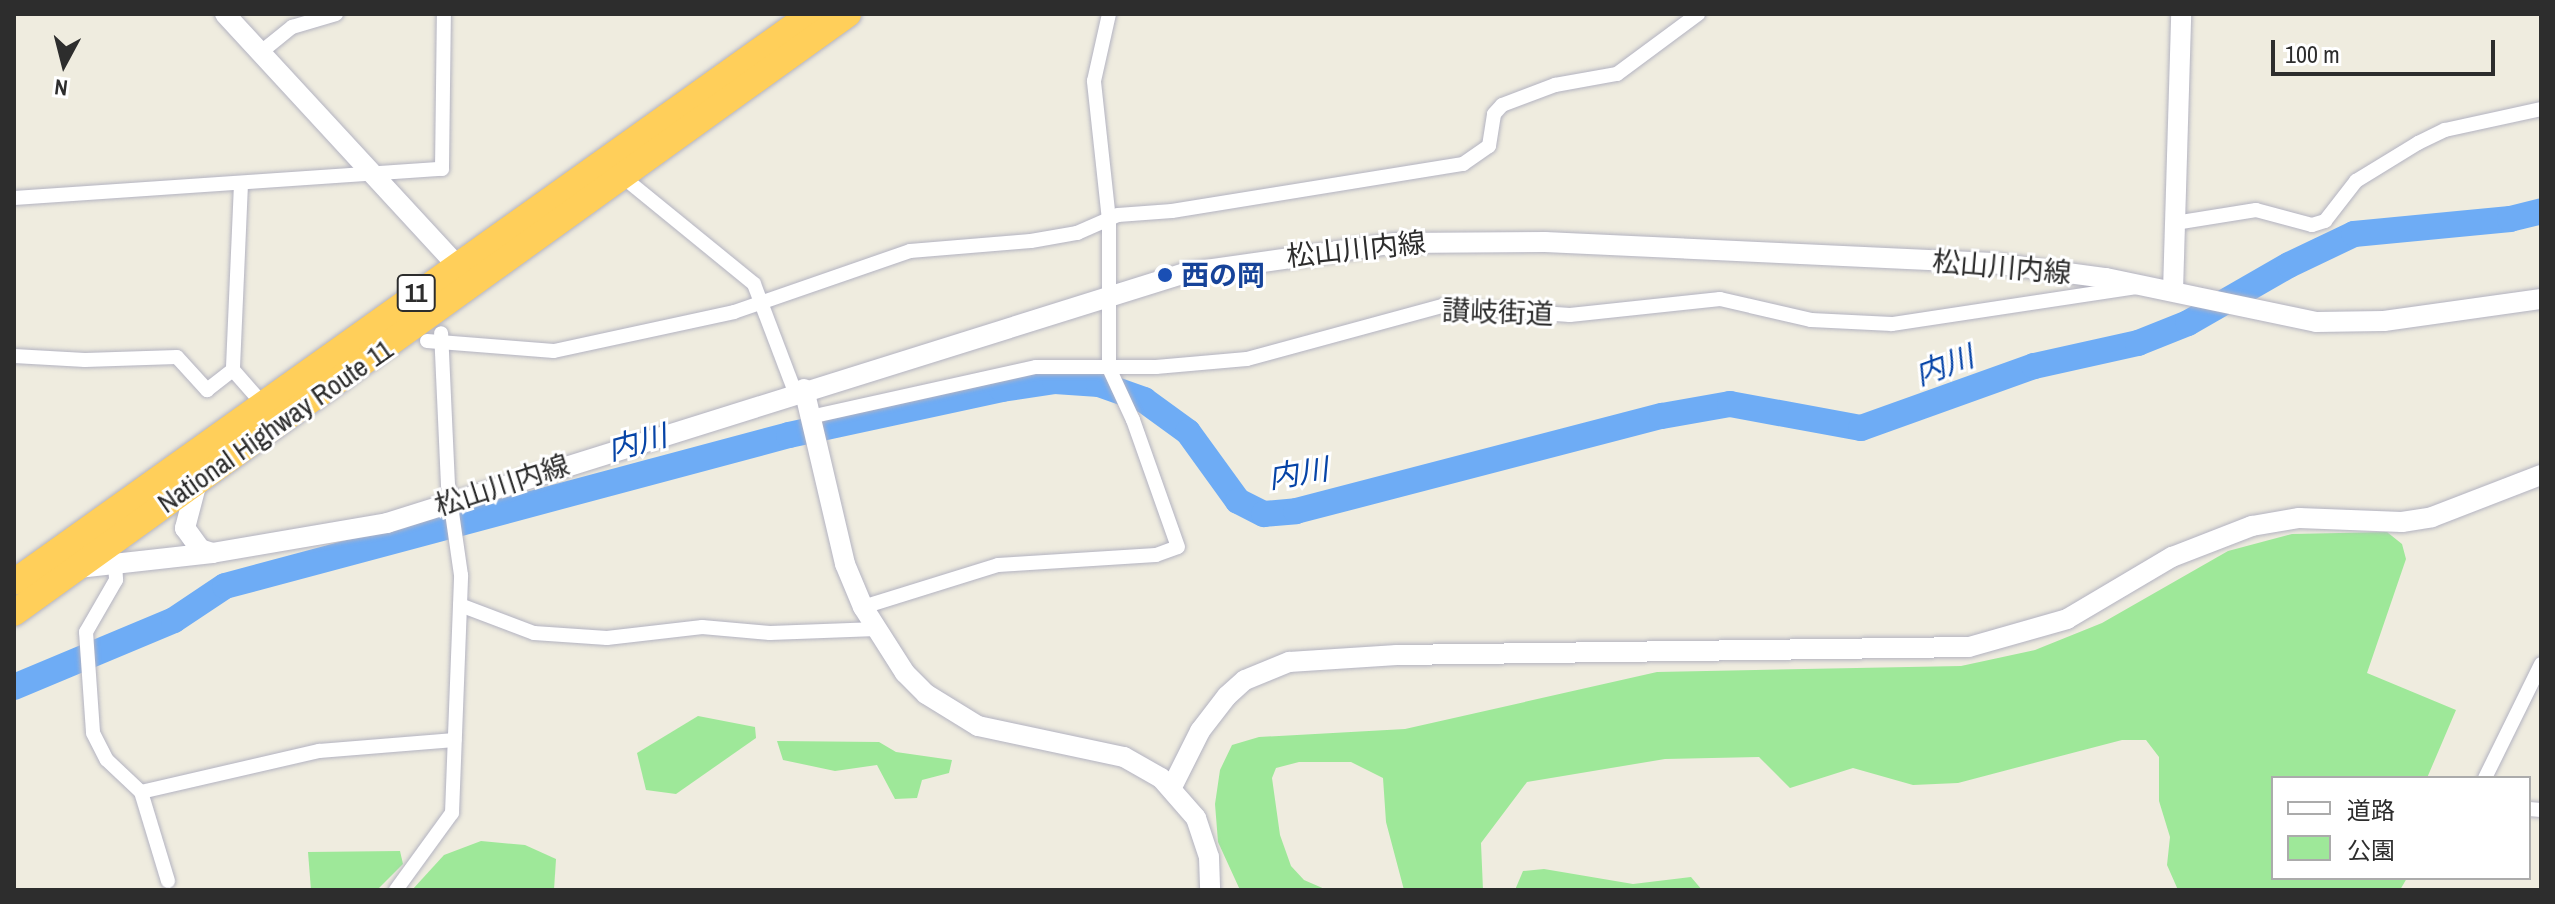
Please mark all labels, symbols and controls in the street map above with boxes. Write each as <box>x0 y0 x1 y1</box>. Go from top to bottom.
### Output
north arrow <box>24 24 104 104</box>
scale bar <box>2275 24 2499 74</box>
text: 100 m <box>2285 38 2340 70</box>
text: N <box>53 72 69 104</box>
street label: 松山川内線 <box>1285 225 1427 273</box>
street label: 松山川内線 <box>1931 244 2073 290</box>
place label: 西の岡 <box>1181 258 1265 292</box>
marker: 西の岡 <box>1156 266 1174 284</box>
road number: 11 <box>396 271 436 315</box>
street label: 讃岐街道 <box>1441 293 1555 331</box>
street label: National Highway Route 11 <box>151 332 399 520</box>
water label: 内川 <box>1910 338 1978 392</box>
water label: 内川 <box>603 417 671 467</box>
street label: 松山川内線 <box>430 447 574 523</box>
water label: 内川 <box>1266 451 1330 495</box>
legend <box>2271 776 2531 880</box>
text: 道路 <box>2347 794 2395 826</box>
text: 公園 <box>2347 834 2395 866</box>

